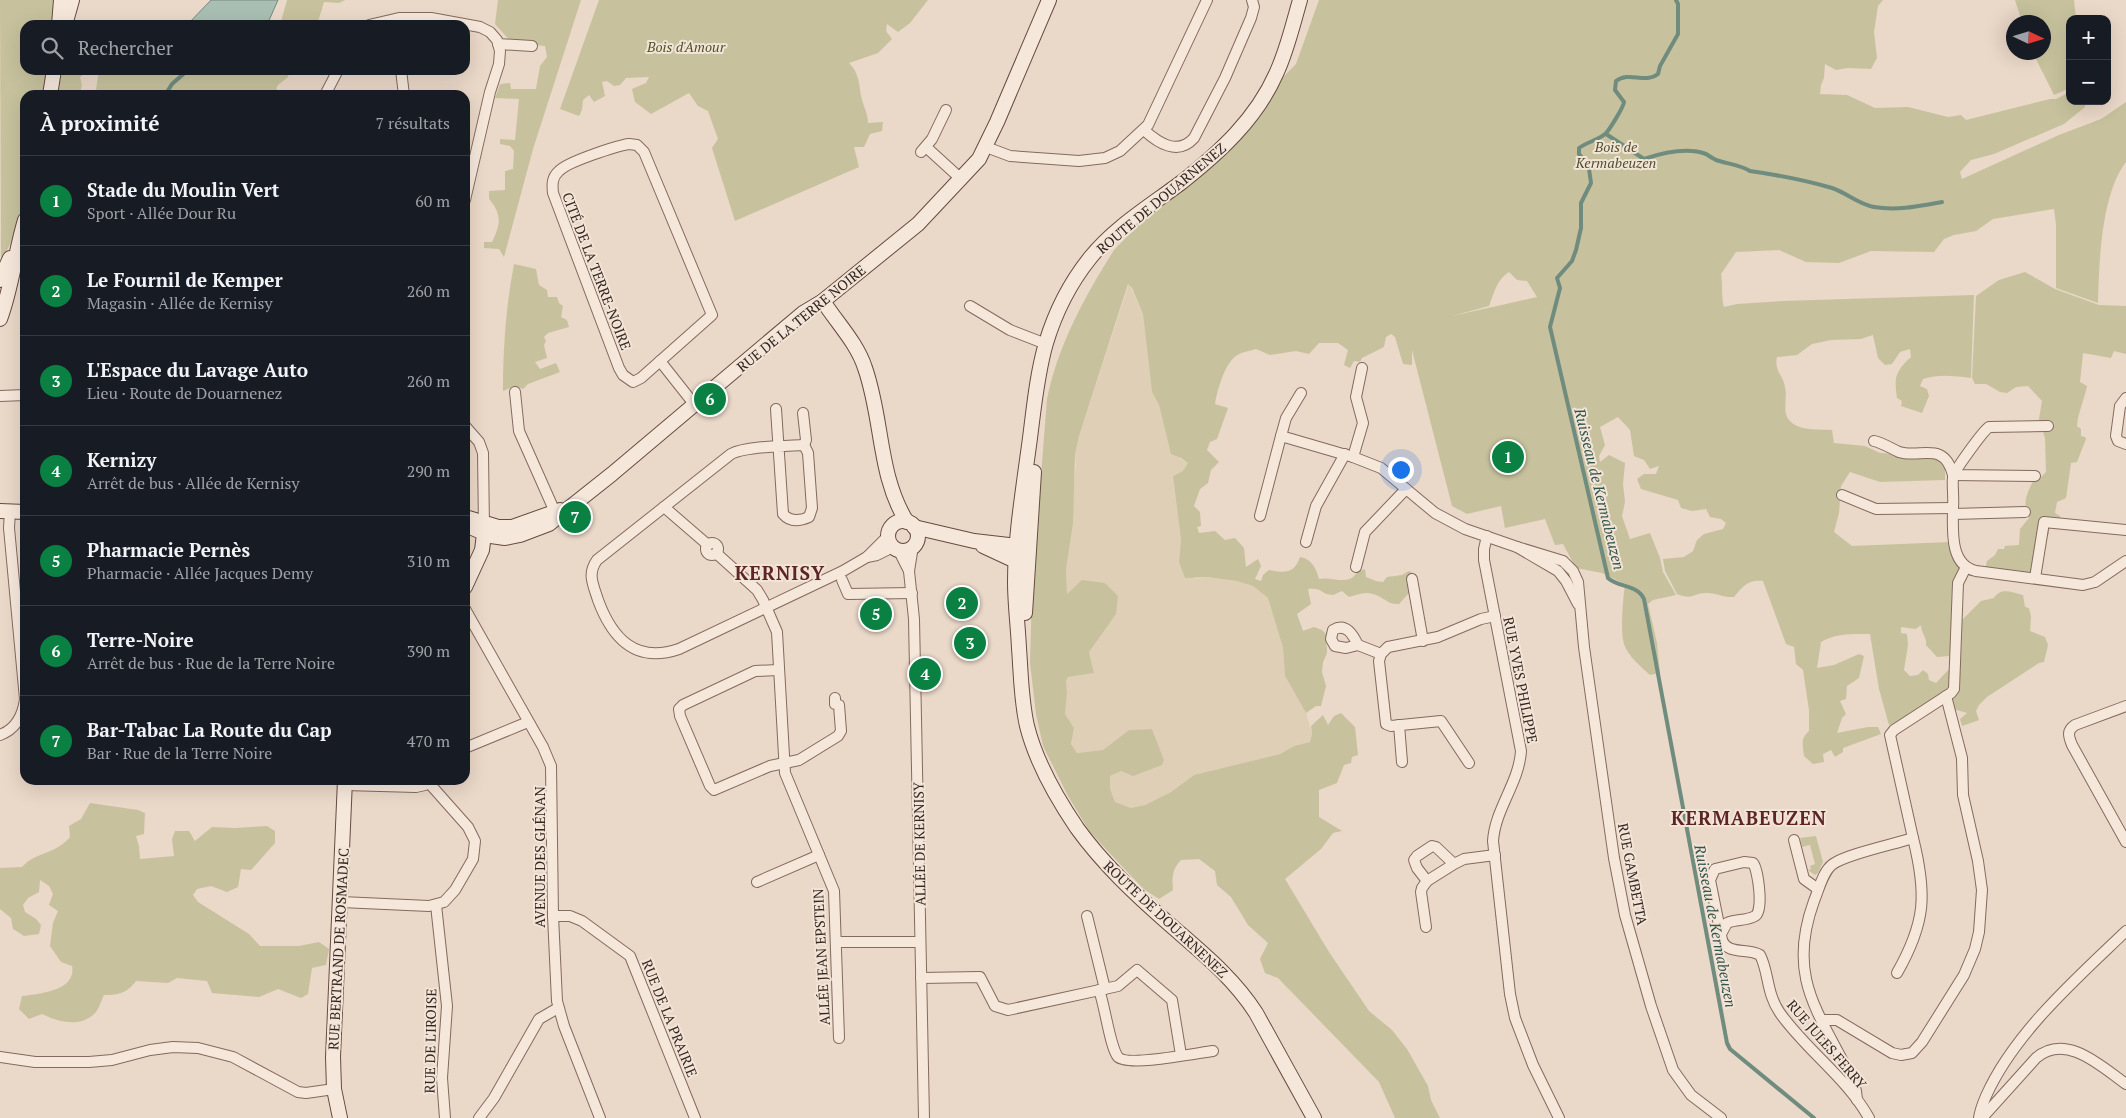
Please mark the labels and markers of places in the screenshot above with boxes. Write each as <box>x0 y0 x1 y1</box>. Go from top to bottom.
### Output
pin: 6 <box>694 380 726 418</box>
pin: 1 <box>1492 438 1524 476</box>
pin: 7 <box>559 498 591 536</box>
pin: 2 <box>946 584 978 622</box>
pin: 5 <box>860 595 892 633</box>
pin: 3 <box>954 624 986 662</box>
pin: 4 <box>909 655 941 693</box>

